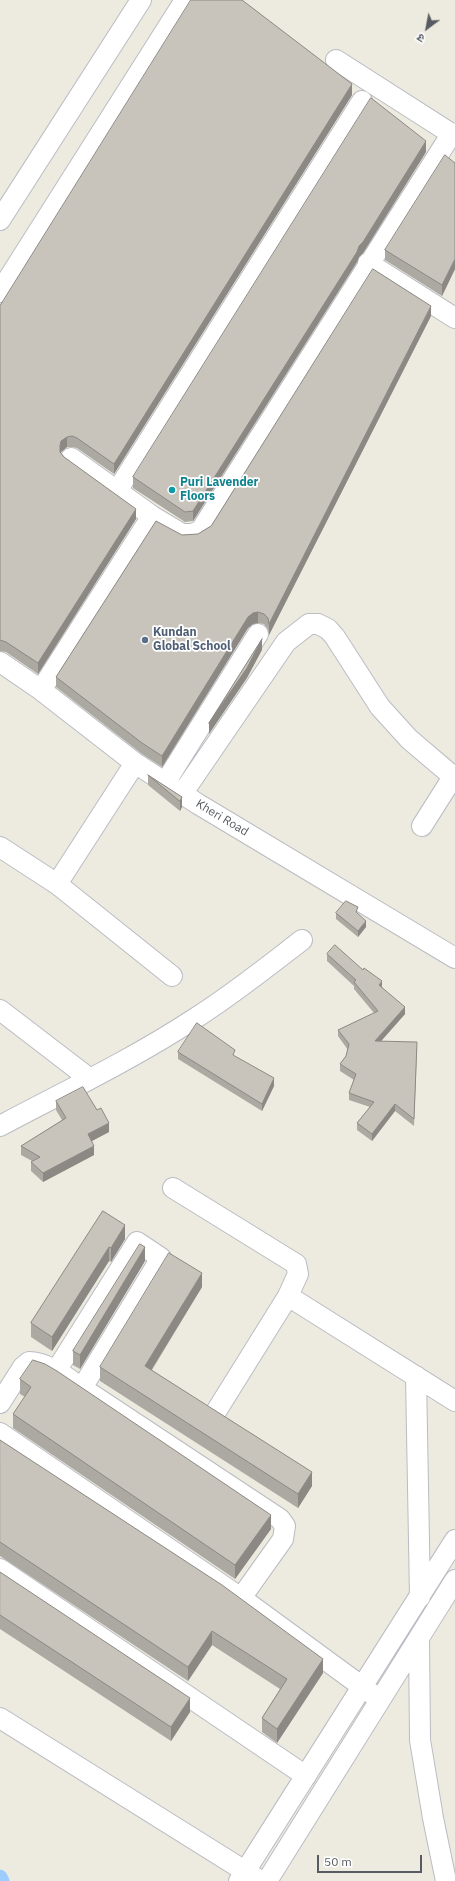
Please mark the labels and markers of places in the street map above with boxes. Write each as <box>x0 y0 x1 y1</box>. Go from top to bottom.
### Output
place label: Puri Lavender Floors <box>180 476 258 504</box>
marker: Puri Lavender Floors <box>167 485 177 495</box>
place label: Kundan Global School <box>153 626 231 654</box>
marker: Kundan Global School <box>140 635 150 645</box>

